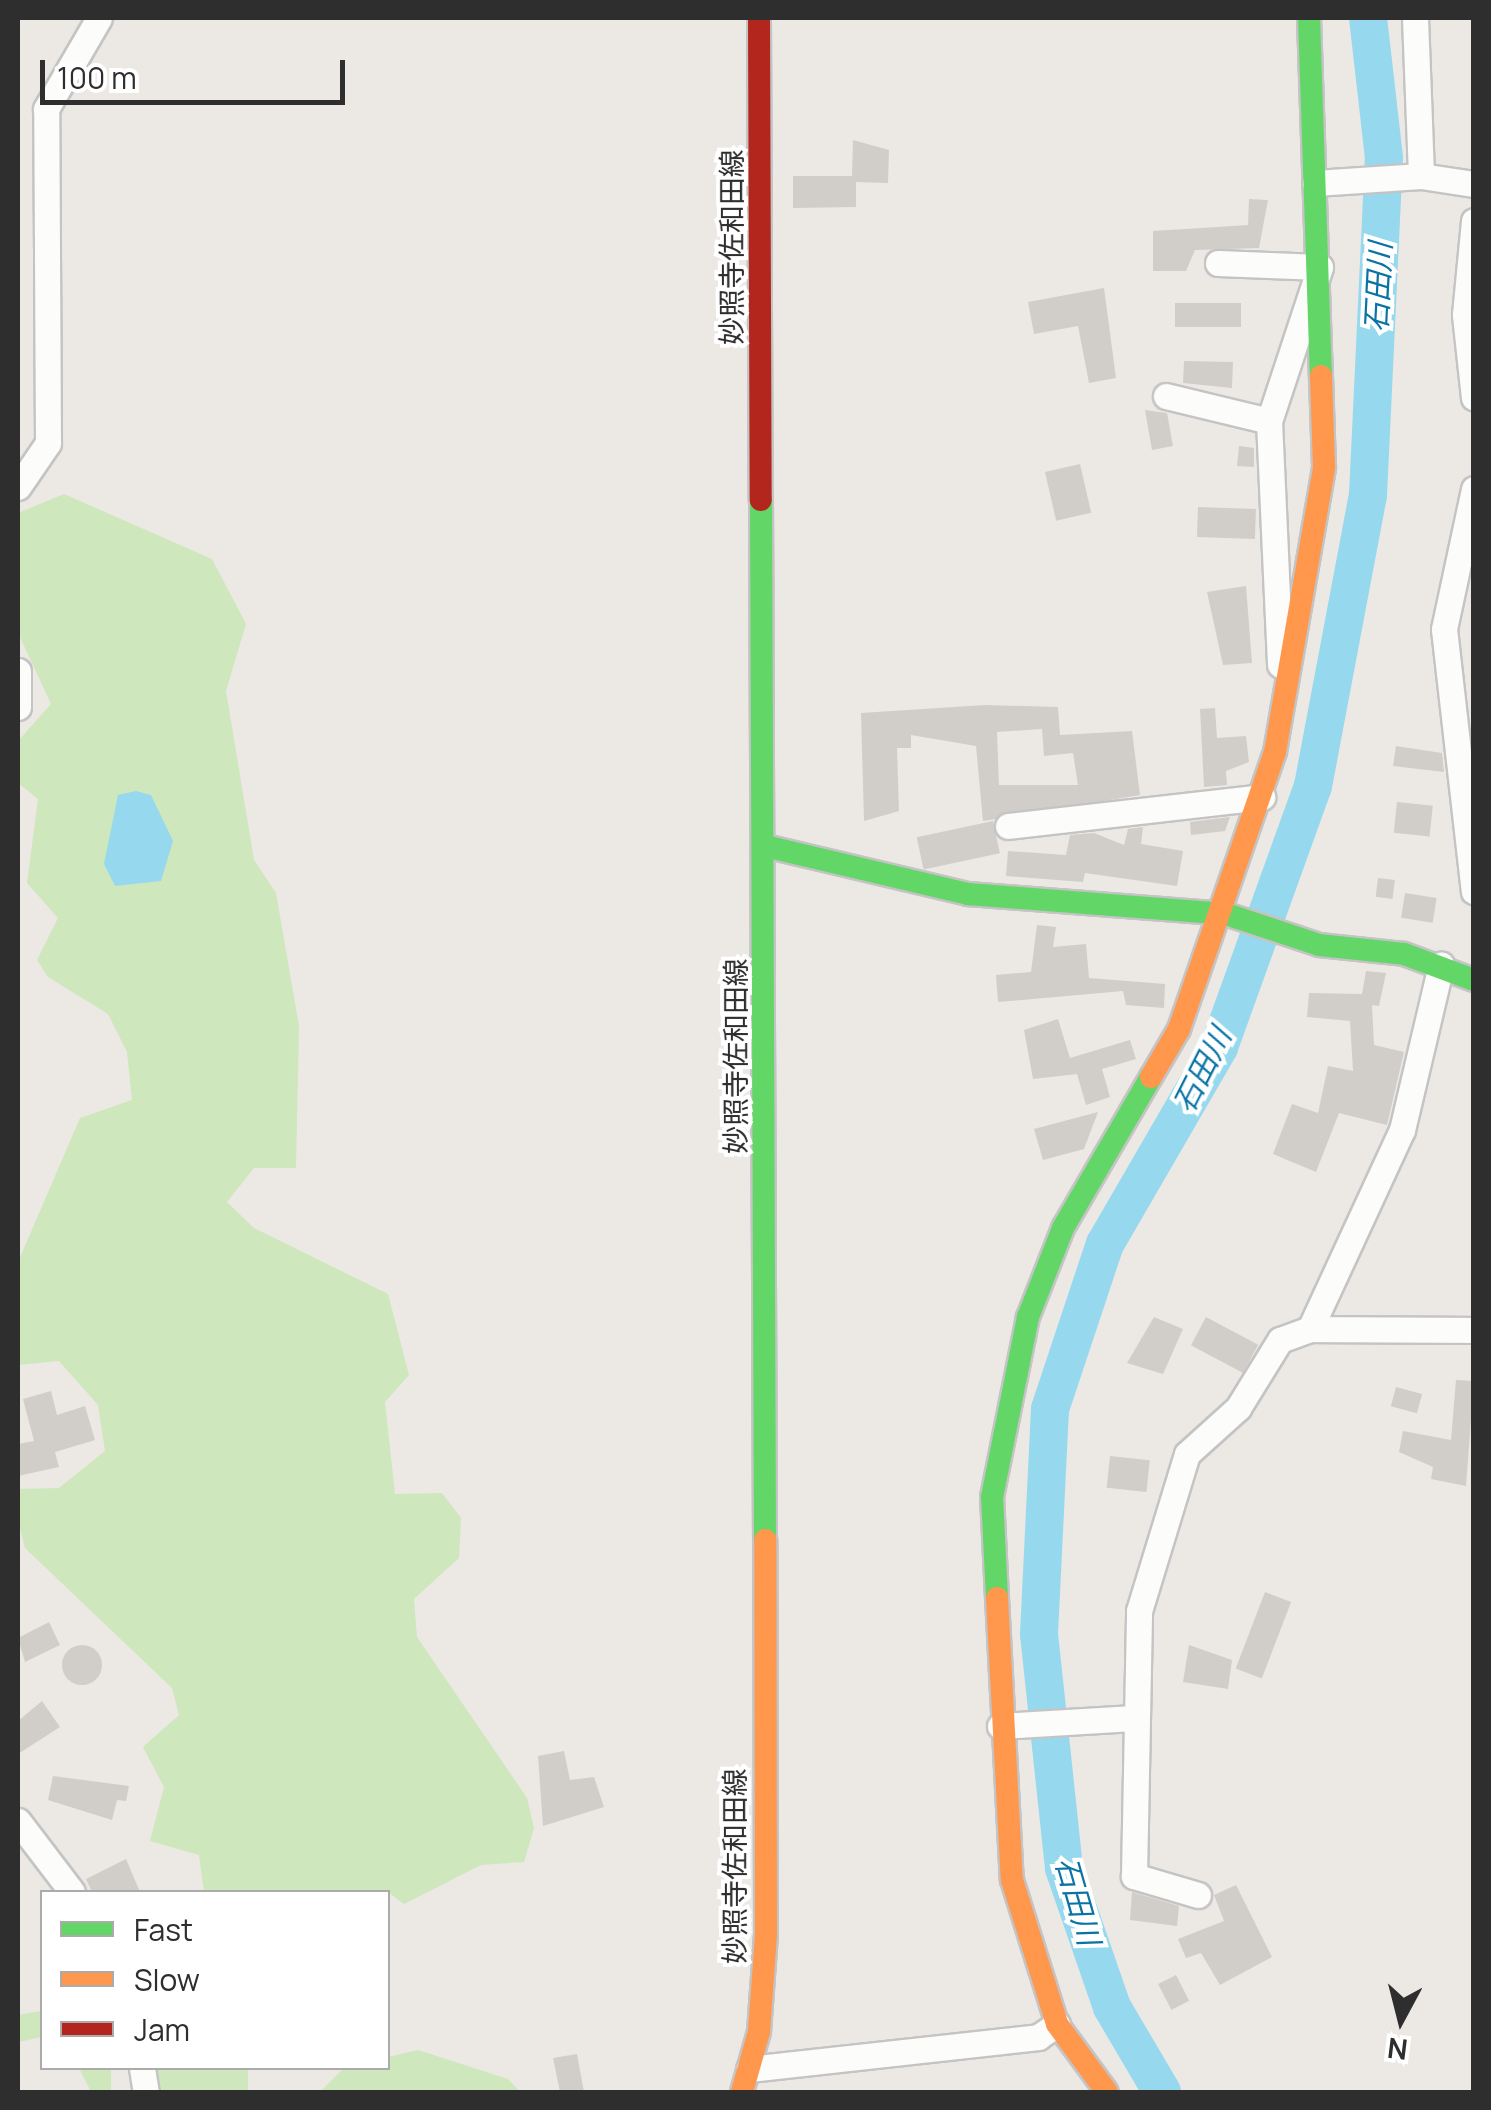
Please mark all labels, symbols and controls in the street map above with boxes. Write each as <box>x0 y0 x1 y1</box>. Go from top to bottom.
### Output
scale bar <box>45 40 350 102</box>
text: 100 m <box>57 57 137 98</box>
street label: 妙照寺佐和田線 <box>714 149 748 345</box>
water label: 石田川 <box>1358 241 1398 333</box>
street label: 妙照寺佐和田線 <box>718 958 752 1154</box>
water label: 石田川 <box>1166 1022 1238 1118</box>
street label: 妙照寺佐和田線 <box>717 1768 751 1964</box>
water label: 石田川 <box>1048 1853 1108 1949</box>
legend <box>40 1890 390 2070</box>
text: Fast <box>134 1909 193 1950</box>
text: Slow <box>134 1959 200 2000</box>
north arrow <box>1351 1970 1451 2070</box>
text: Jam <box>134 2009 190 2050</box>
text: N <box>1385 2030 1410 2070</box>

